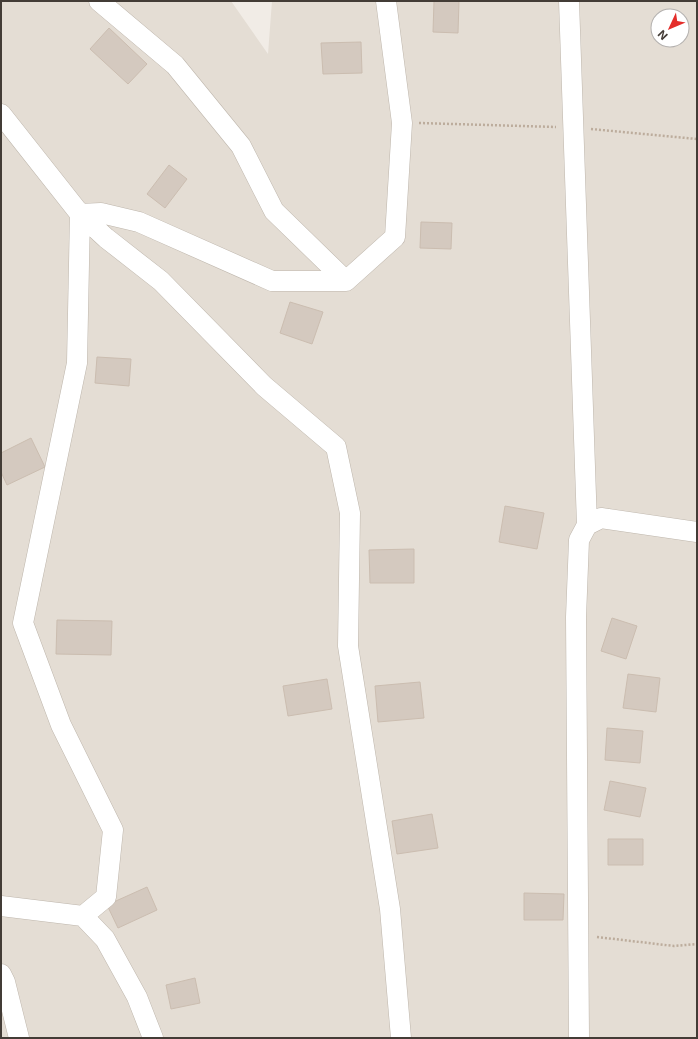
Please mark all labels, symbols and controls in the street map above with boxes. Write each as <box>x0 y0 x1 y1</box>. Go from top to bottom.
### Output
north arrow <box>650 8 690 48</box>
text: N <box>655 27 671 43</box>

